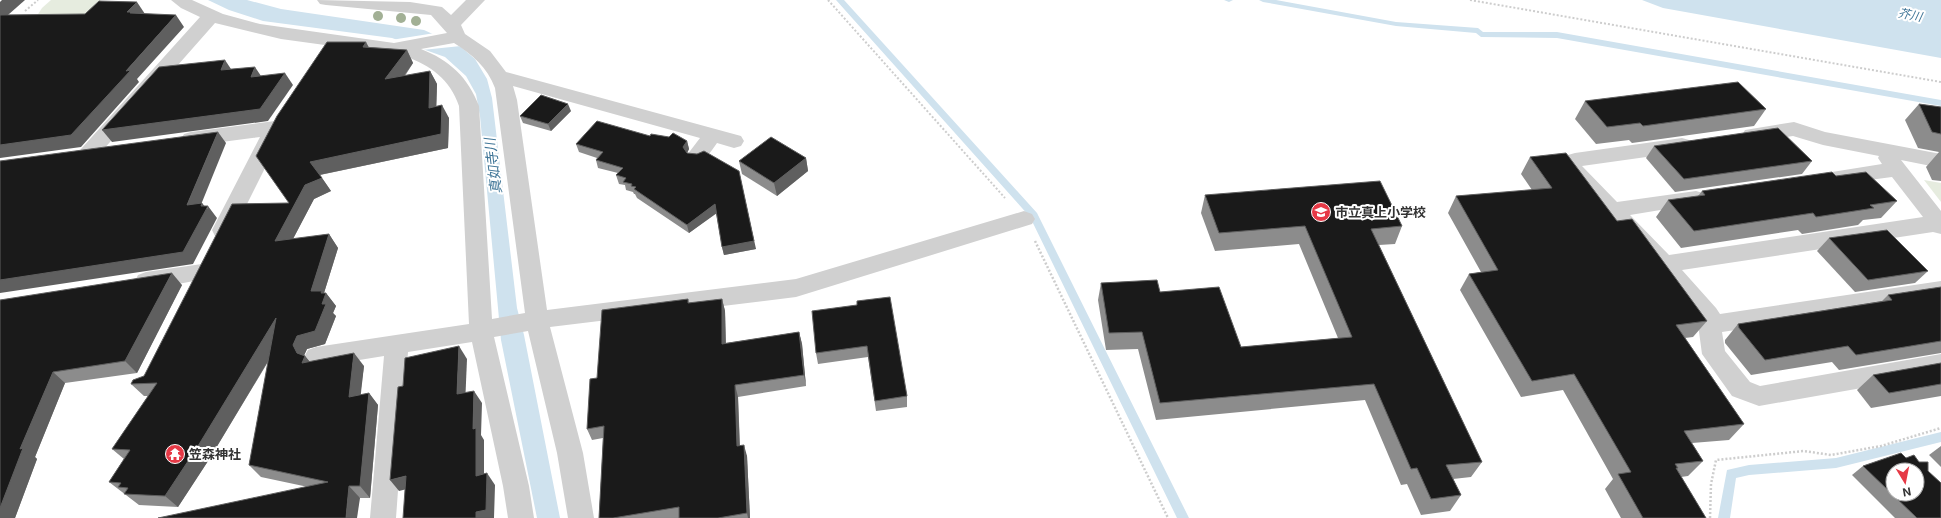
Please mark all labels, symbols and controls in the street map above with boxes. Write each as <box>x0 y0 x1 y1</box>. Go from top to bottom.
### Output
water label: 芥川 <box>1897 5 1925 25</box>
water label: 真如寺川 <box>480 135 504 195</box>
school or university icon: 市立真上小学校 <box>1310 201 1332 223</box>
place label: 市立真上小学校 <box>1335 204 1426 220</box>
temple icon: 笠森神社 <box>164 443 186 465</box>
place label: 笠森神社 <box>189 446 241 462</box>
north arrow <box>1885 462 1925 502</box>
text: N <box>1901 484 1912 499</box>

